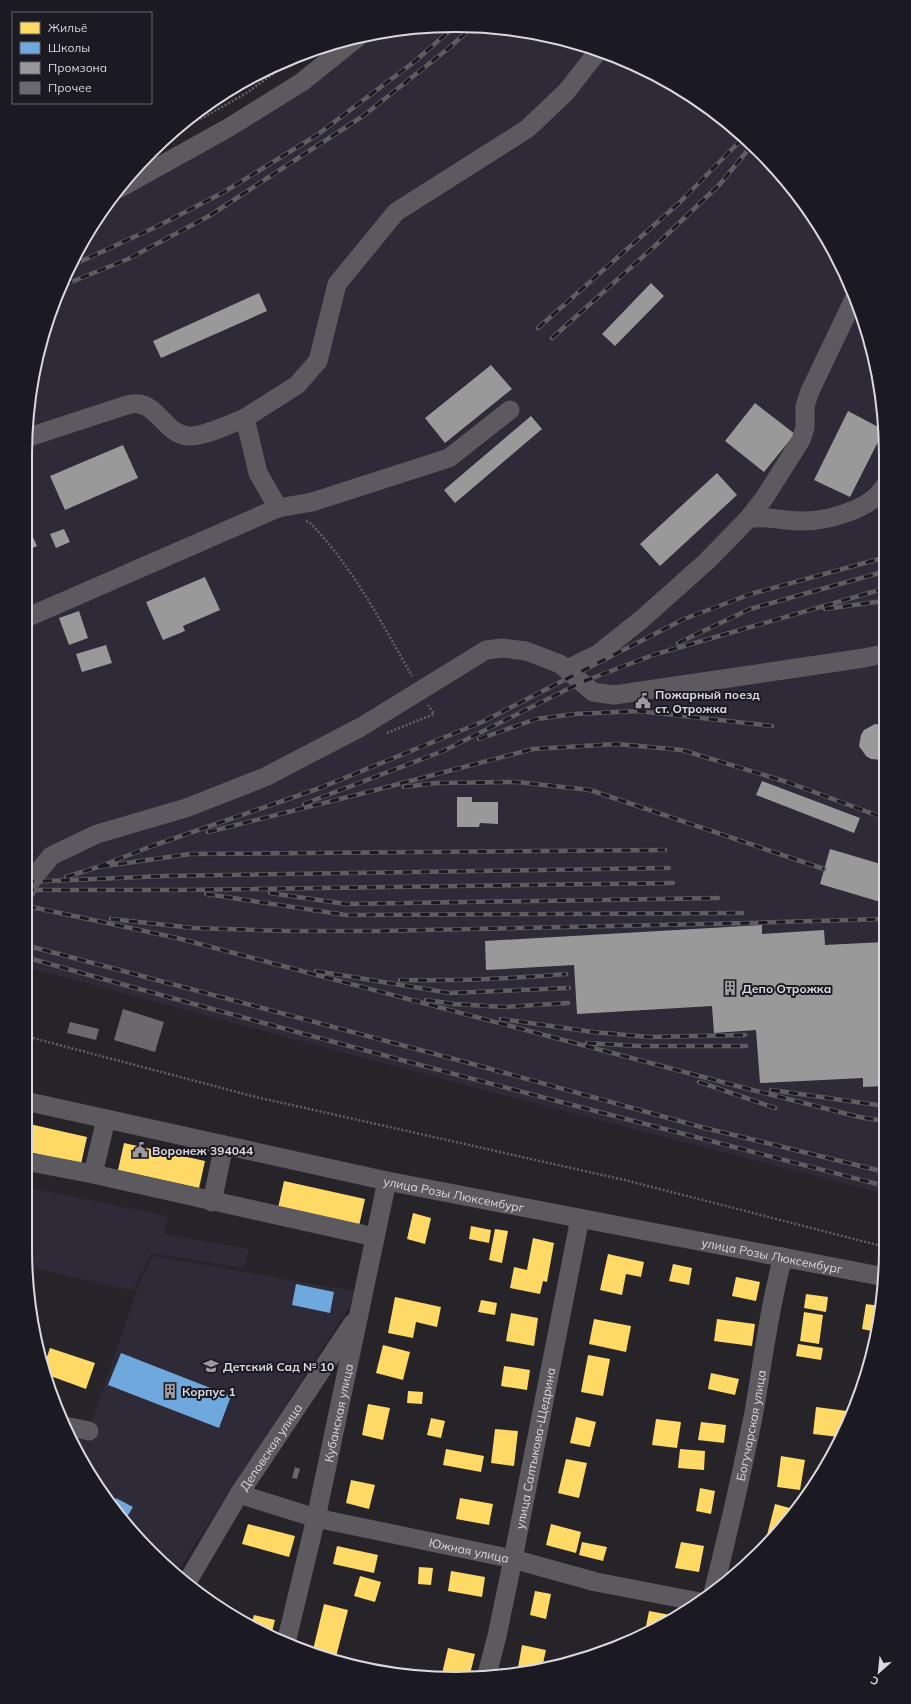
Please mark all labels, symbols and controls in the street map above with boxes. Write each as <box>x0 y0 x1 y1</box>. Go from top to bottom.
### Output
legend <box>12 12 152 104</box>
text: Жильё <box>48 20 88 35</box>
text: Школы <box>48 40 90 55</box>
text: Промзона <box>48 60 107 75</box>
text: Прочее <box>48 80 92 95</box>
place label: Пожарный поезд ст. Отрожка <box>655 687 760 716</box>
public building icon: Пожарный поезд ст. Отрожка <box>634 692 652 710</box>
building icon: Депо Отрожка <box>721 979 739 997</box>
place label: Депо Отрожка <box>742 981 831 996</box>
public building icon: Воронеж 394044 <box>131 1141 149 1159</box>
place label: Воронеж 394044 <box>152 1143 253 1158</box>
street label: улица Розы Люксембург <box>382 1173 526 1215</box>
street label: улица Розы Люксембург <box>701 1234 844 1276</box>
school or university icon: Детский Сад № 10 <box>202 1357 220 1375</box>
place label: Детский Сад № 10 <box>223 1359 334 1374</box>
street label: Кубанская улица <box>320 1362 356 1463</box>
street label: улица Салтыкова-Щедрина <box>512 1366 558 1530</box>
street label: Богучарская улица <box>732 1369 768 1482</box>
building icon: Корпус 1 <box>161 1382 179 1400</box>
place label: Корпус 1 <box>182 1384 236 1399</box>
street label: Деповская улица <box>236 1400 305 1493</box>
street label: Южная улица <box>428 1534 510 1565</box>
north arrow <box>859 1652 899 1692</box>
text: С <box>868 1673 881 1689</box>

